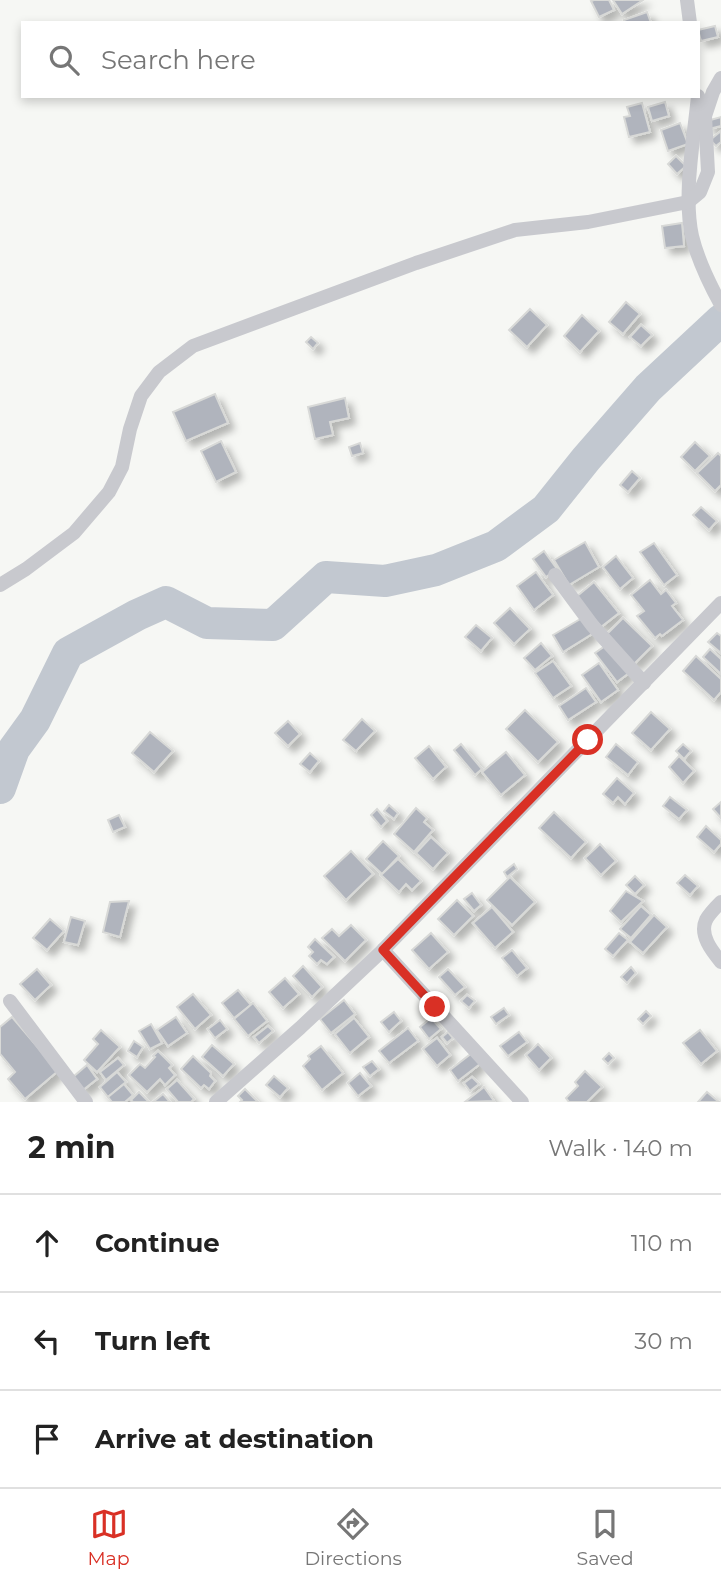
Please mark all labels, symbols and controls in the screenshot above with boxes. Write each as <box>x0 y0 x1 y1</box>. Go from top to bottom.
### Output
search box <box>21 21 700 98</box>
icon: search <box>45 41 83 79</box>
text: Search here <box>101 44 256 76</box>
route start <box>572 724 603 755</box>
route end <box>419 991 450 1022</box>
text: 2 min <box>28 1129 115 1166</box>
text: Walk · 140 m <box>548 1134 693 1162</box>
icon: ahead <box>28 1224 66 1262</box>
text: Continue <box>95 1227 220 1259</box>
text: 110 m <box>631 1229 693 1257</box>
icon: left <box>28 1322 66 1360</box>
text: Turn left <box>95 1325 211 1357</box>
text: 30 m <box>634 1327 693 1355</box>
icon: arrive <box>28 1420 66 1458</box>
text: Arrive at destination <box>95 1423 374 1455</box>
tab: Map <box>87 1505 130 1570</box>
tab: Directions <box>304 1505 402 1570</box>
tab: Saved <box>577 1505 634 1570</box>

